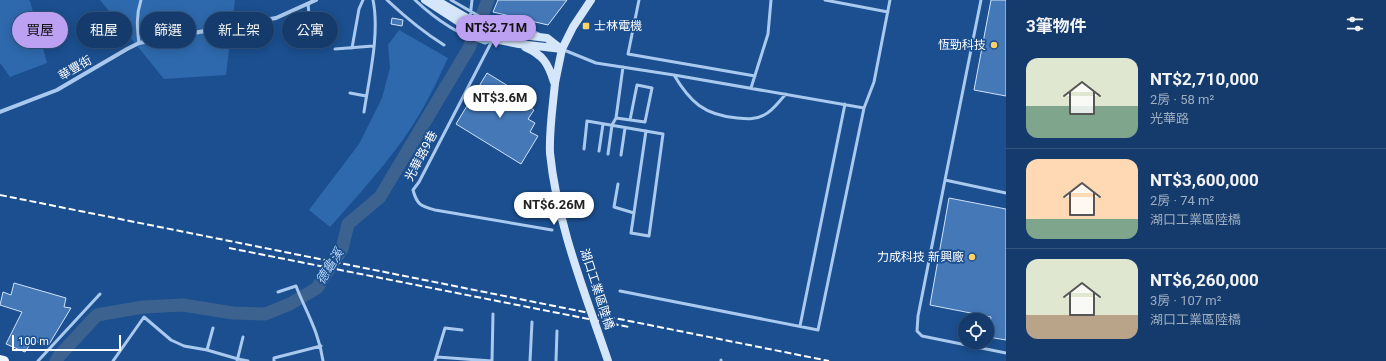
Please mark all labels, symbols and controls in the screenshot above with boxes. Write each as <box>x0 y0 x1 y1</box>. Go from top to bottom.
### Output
chip: 買屋 <box>12 12 68 48</box>
chip: 租屋 <box>76 12 132 48</box>
chip: 篩選 <box>140 12 196 48</box>
chip: 新上架 <box>204 12 274 48</box>
chip: 公寓 <box>282 12 338 48</box>
icon: filters <box>1344 13 1366 35</box>
pin: NT$2.71M <box>455 15 537 49</box>
text: 3筆物件 <box>1026 16 1087 36</box>
place label: 士林電機 <box>594 19 642 33</box>
text: NT$2.71M <box>465 20 527 35</box>
marker: 士林電機 <box>581 21 591 31</box>
place label: 恆勁科技 <box>938 38 986 52</box>
marker: 恆勁科技 <box>989 40 999 50</box>
street label: 華豐街 <box>56 53 94 83</box>
text: NT$2,710,000 <box>1150 69 1259 89</box>
icon: home <box>1058 74 1106 122</box>
pin: NT$3.6M <box>463 85 537 119</box>
text: NT$3.6M <box>473 90 527 105</box>
text: 2房 · 58 m² <box>1150 92 1214 107</box>
text: 光華路 <box>1150 111 1189 126</box>
street label: 光華路9巷 <box>402 129 440 183</box>
text: NT$3,600,000 <box>1150 170 1259 190</box>
icon: home <box>1058 175 1106 223</box>
pin: NT$6.26M <box>513 192 595 226</box>
text: 2房 · 74 m² <box>1150 193 1214 208</box>
text: NT$6.26M <box>523 197 585 212</box>
text: 湖口工業區陸橋 <box>1150 212 1241 227</box>
water label: 德龜溪 <box>313 244 347 287</box>
street label: 湖口工業區陸橋 <box>577 247 617 331</box>
place label: 力成科技 新興廠 <box>877 250 964 264</box>
marker: 力成科技 新興廠 <box>967 252 977 262</box>
text: NT$6,260,000 <box>1150 270 1259 290</box>
icon: home <box>1058 275 1106 323</box>
text: 3房 · 107 m² <box>1150 293 1221 308</box>
text: 湖口工業區陸橋 <box>1150 312 1241 327</box>
map controls <box>958 313 994 349</box>
button: locate <box>958 313 994 349</box>
scale bar <box>12 333 121 352</box>
text: 100 m <box>18 335 49 348</box>

